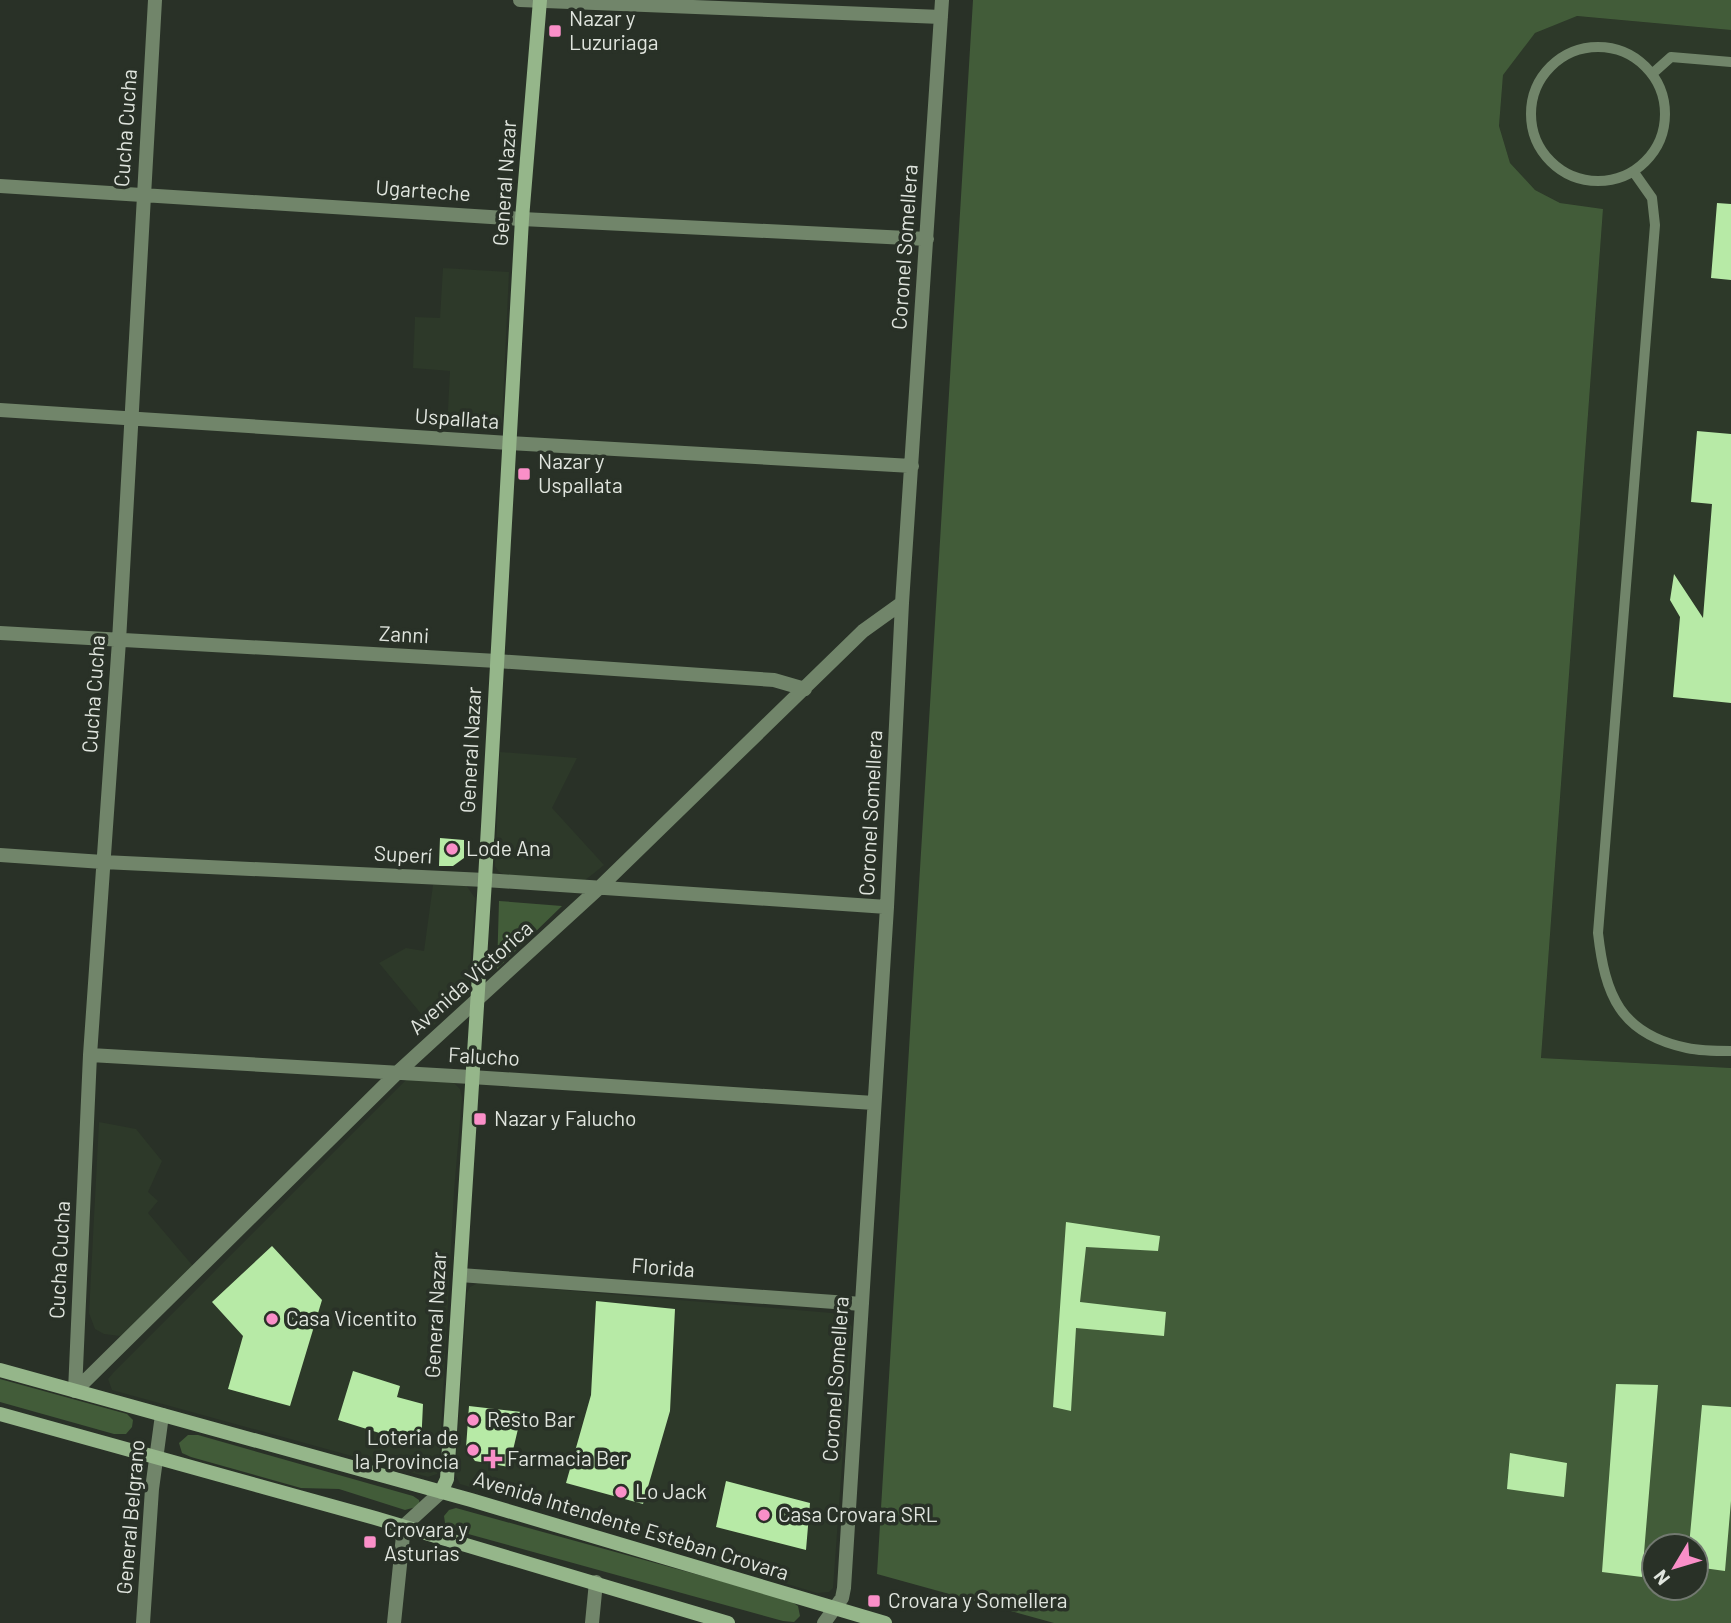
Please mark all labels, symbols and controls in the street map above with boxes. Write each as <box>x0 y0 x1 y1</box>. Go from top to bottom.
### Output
place label: Nazar y Luzuriaga <box>569 5 658 54</box>
marker: Nazar y Luzuriaga <box>547 23 563 39</box>
street label: Cucha Cucha <box>108 68 141 188</box>
street label: General Nazar <box>487 119 520 247</box>
street label: Coronel Somellera <box>885 163 922 330</box>
street label: Ugarteche <box>375 174 472 205</box>
street label: Uspallata <box>414 402 500 433</box>
place label: Nazar y Uspallata <box>538 448 623 497</box>
marker: Nazar y Uspallata <box>516 466 532 482</box>
street label: Zanni <box>378 620 430 647</box>
street label: Cucha Cucha <box>76 634 109 754</box>
street label: General Nazar <box>454 686 485 814</box>
street label: Coronel Somellera <box>853 729 886 896</box>
place label: Lode Ana <box>466 835 551 860</box>
street label: Superí <box>373 839 433 868</box>
marker: Lode Ana <box>444 841 460 857</box>
street label: Avenida Victorica <box>403 915 537 1039</box>
street label: Falucho <box>448 1041 520 1070</box>
place label: Nazar y Falucho <box>494 1105 636 1130</box>
marker: Nazar y Falucho <box>472 1111 488 1127</box>
street label: Cucha Cucha <box>43 1200 74 1320</box>
street label: General Nazar <box>419 1251 450 1379</box>
street label: Florida <box>631 1252 696 1281</box>
street label: Coronel Somellera <box>816 1295 853 1462</box>
place label: Casa Vicentito <box>286 1305 417 1330</box>
marker: Casa Vicentito <box>264 1311 280 1327</box>
place label: Resto Bar <box>487 1406 576 1431</box>
marker: Resto Bar <box>465 1412 481 1428</box>
place label: Loteria de la Provincia <box>355 1424 459 1473</box>
street label: General Belgrano <box>110 1438 149 1595</box>
marker: Loteria de la Provincia <box>465 1442 481 1458</box>
place label: Farmacia Ber <box>507 1445 628 1470</box>
marker: Farmacia Ber <box>485 1451 501 1467</box>
street label: Avenida Intendente Esteban Crovara <box>471 1465 792 1585</box>
place label: Lo Jack <box>635 1478 707 1503</box>
marker: Lo Jack <box>613 1484 629 1500</box>
place label: Casa Crovara SRL <box>778 1501 938 1526</box>
marker: Casa Crovara SRL <box>756 1507 772 1523</box>
place label: Crovara y Asturias <box>384 1516 468 1565</box>
north arrow <box>1640 1532 1710 1602</box>
marker: Crovara y Asturias <box>362 1534 378 1550</box>
text: N <box>1648 1566 1674 1590</box>
place label: Crovara y Somellera <box>888 1587 1068 1612</box>
marker: Crovara y Somellera <box>866 1593 882 1609</box>

